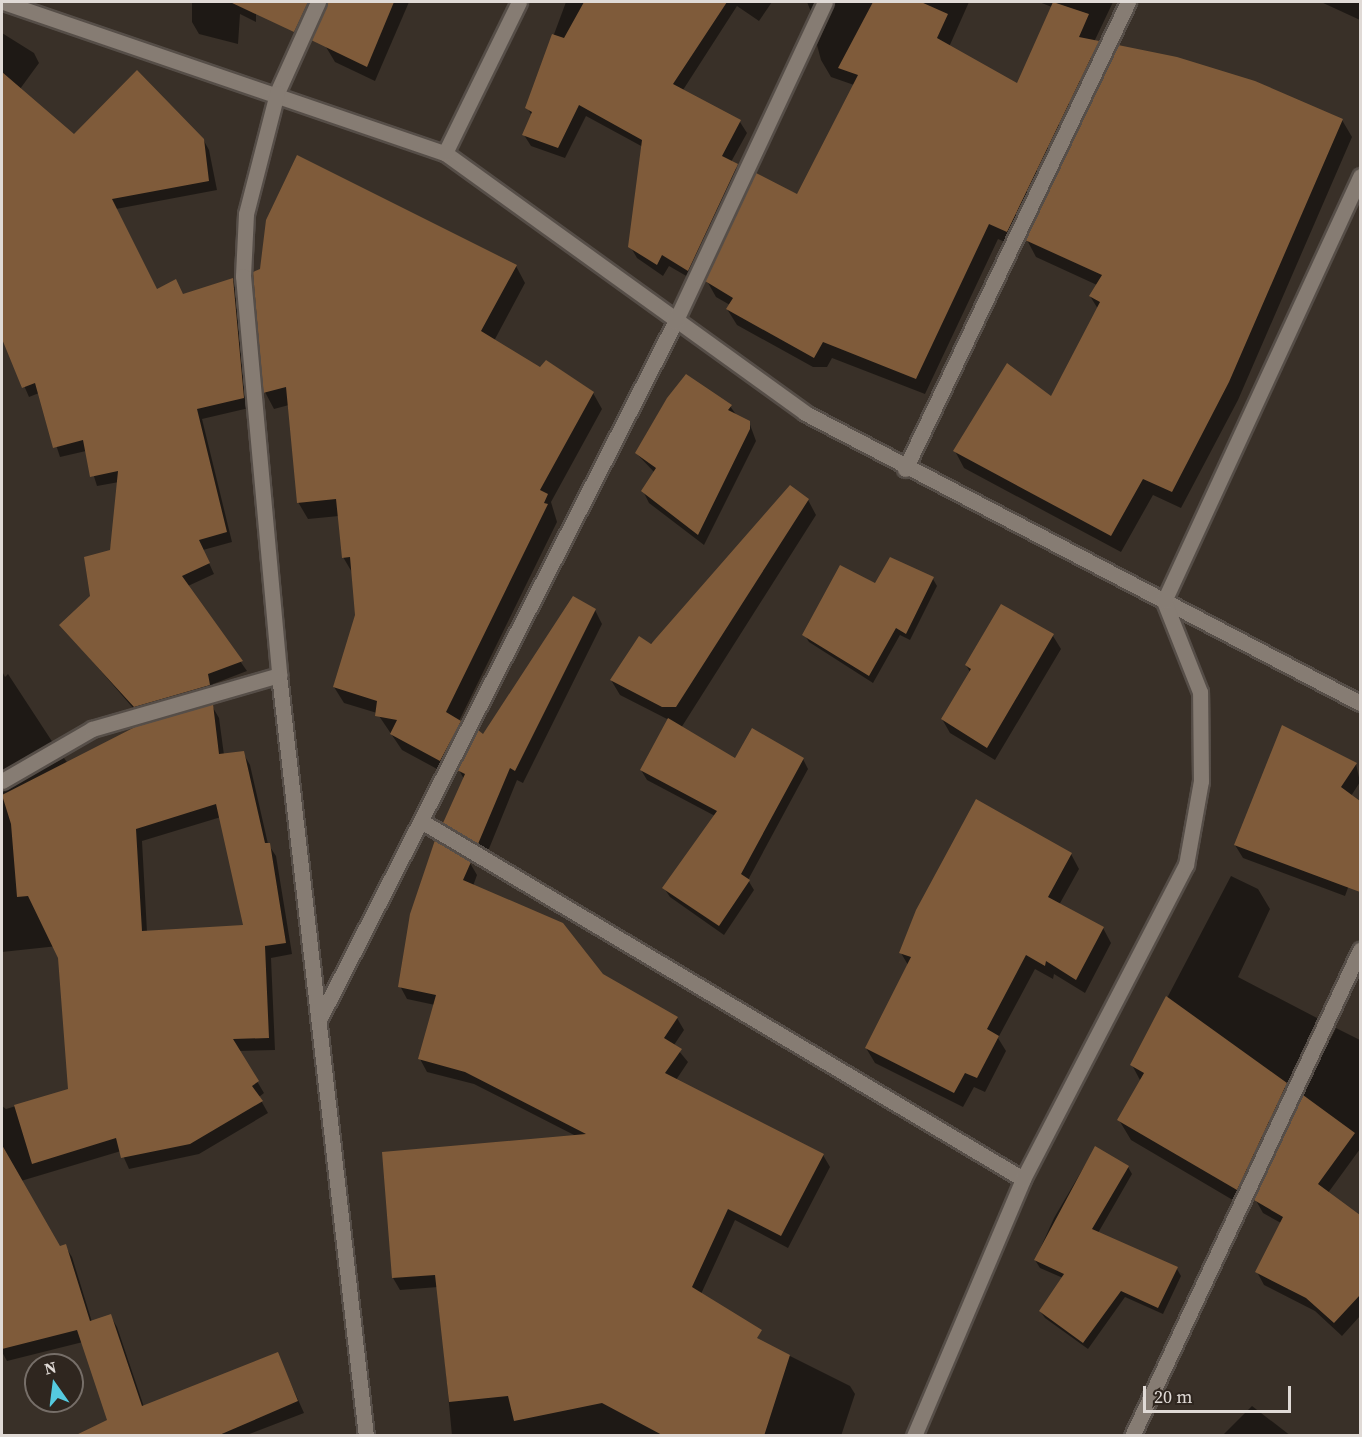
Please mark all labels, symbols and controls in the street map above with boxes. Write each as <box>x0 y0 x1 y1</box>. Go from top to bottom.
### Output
north arrow <box>24 1353 84 1413</box>
text: N <box>42 1355 58 1380</box>
scale bar <box>1146 1374 1294 1412</box>
text: 20 m <box>1154 1384 1192 1409</box>

